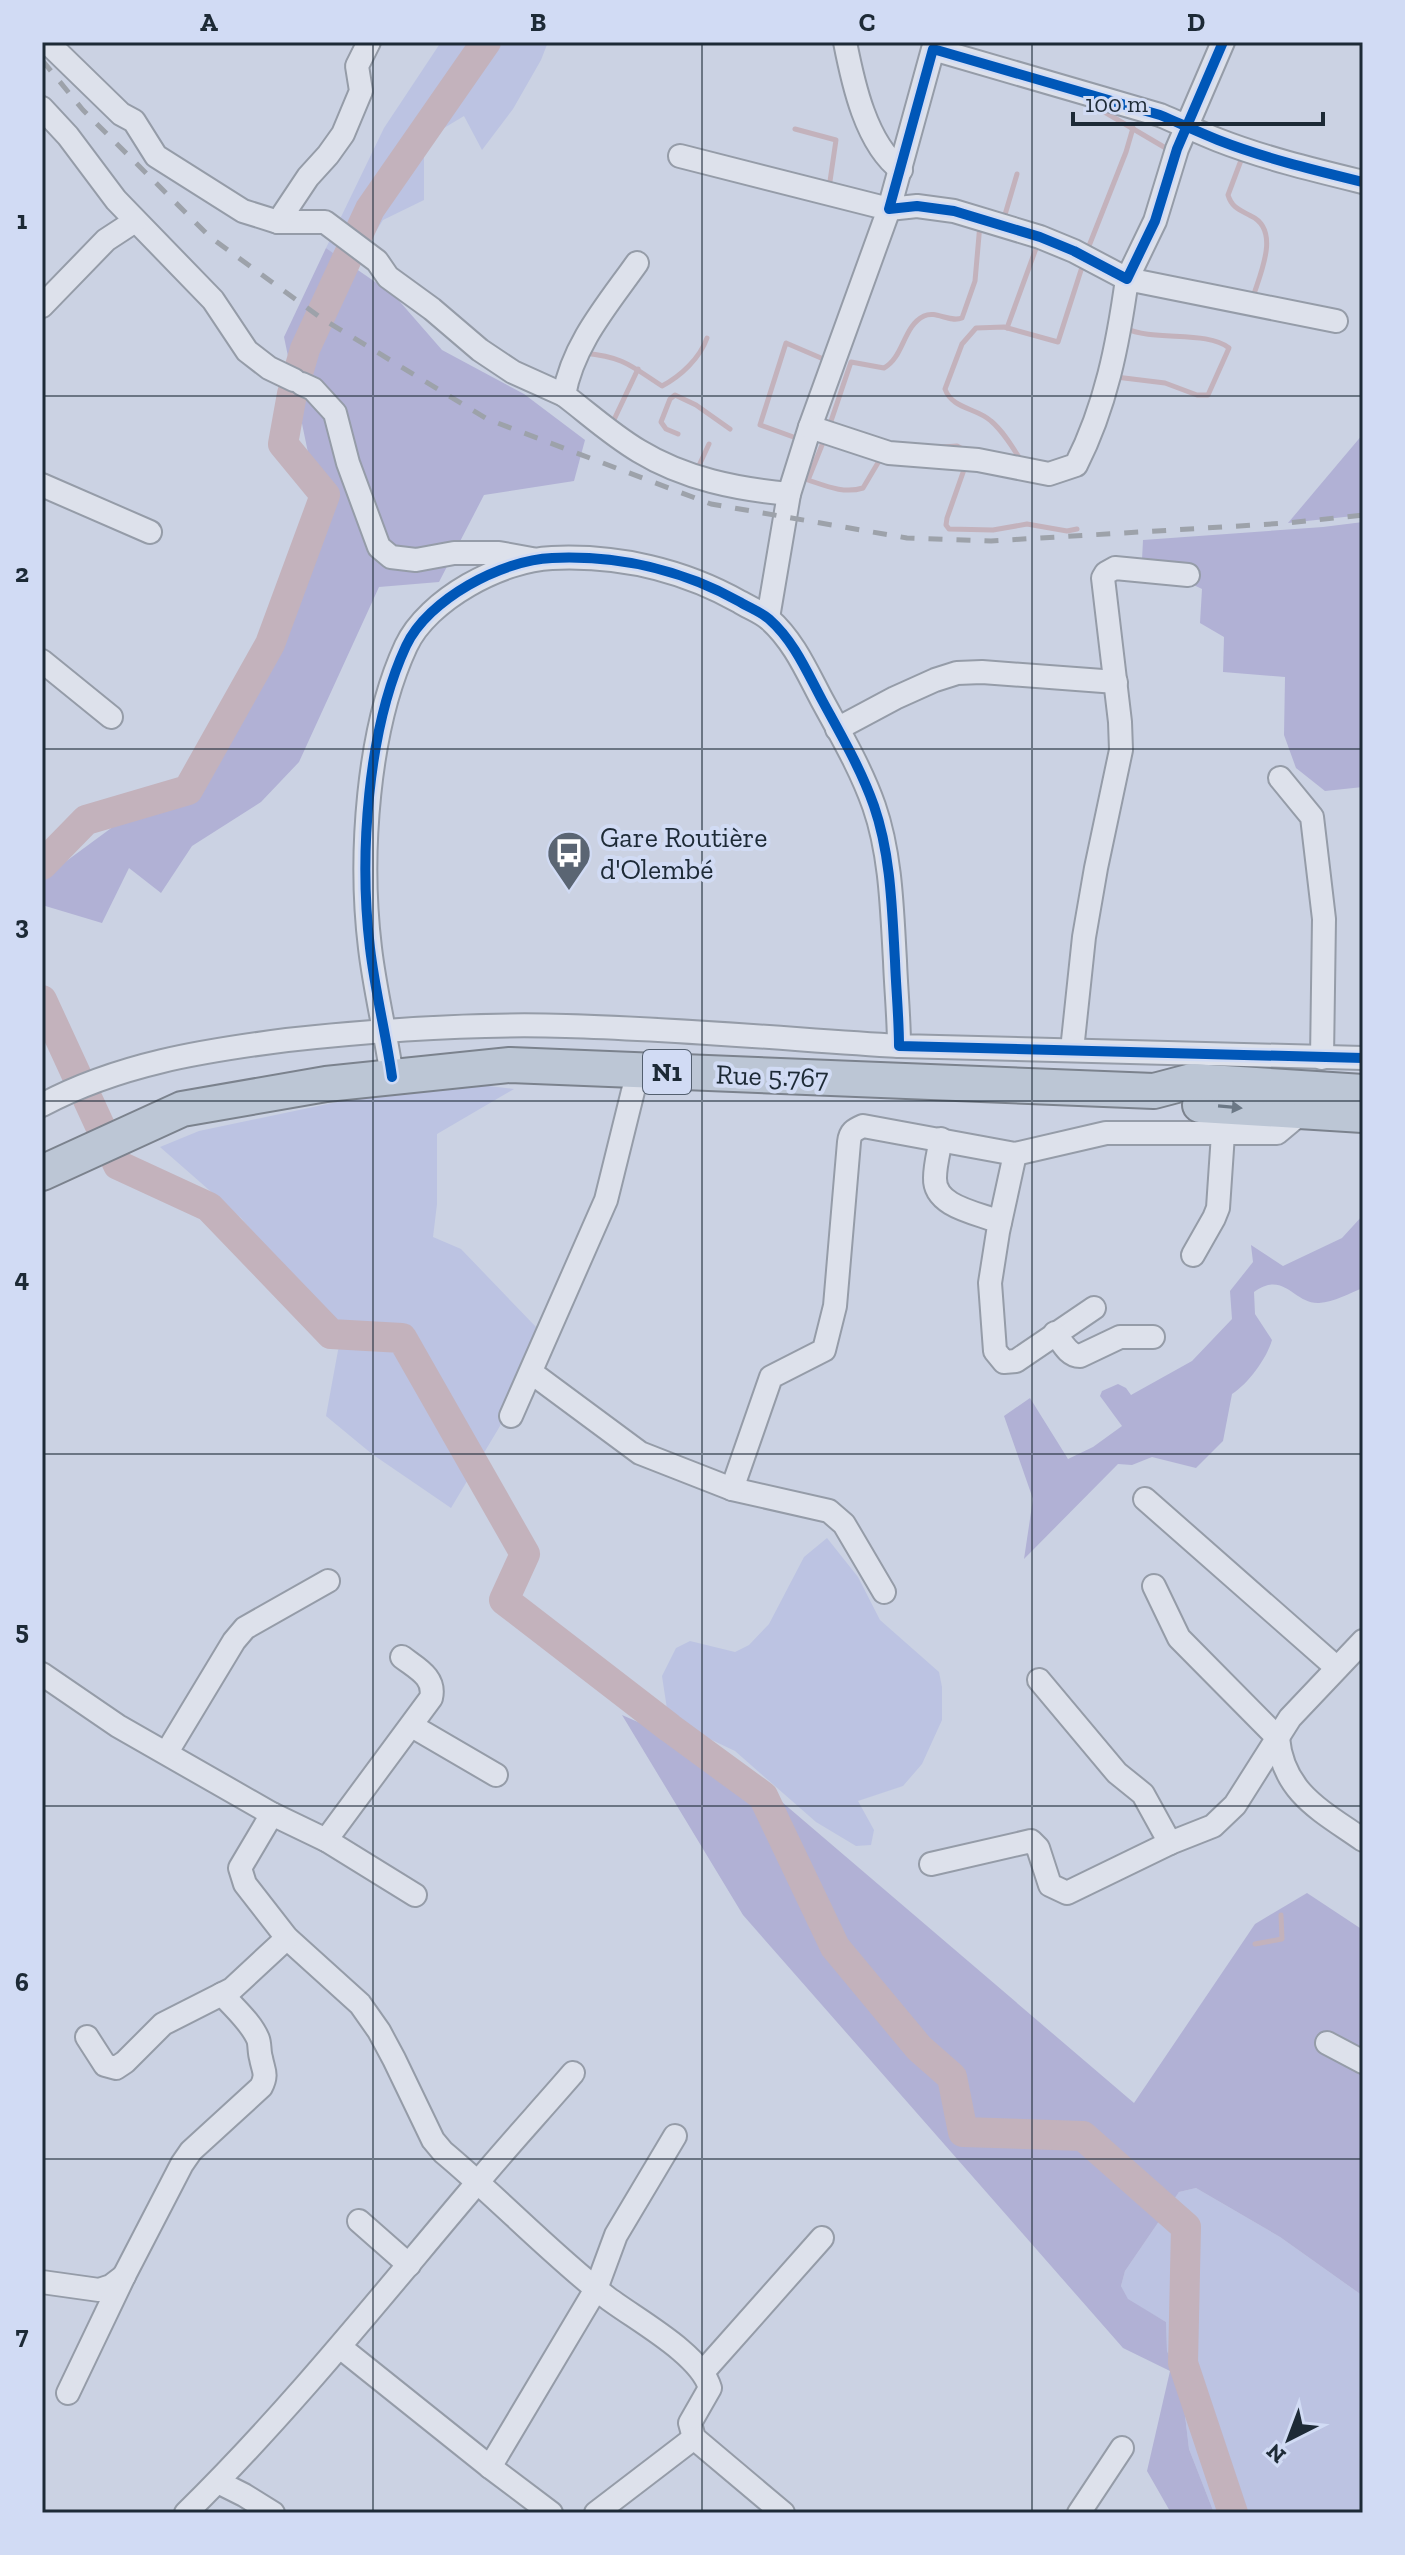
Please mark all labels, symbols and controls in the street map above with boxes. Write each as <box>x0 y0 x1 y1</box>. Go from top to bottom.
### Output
text: A <box>200 6 218 38</box>
text: B <box>530 6 546 38</box>
text: C <box>859 6 875 38</box>
text: D <box>1187 6 1205 38</box>
scale bar <box>1073 76 1323 126</box>
text: 100 m <box>1085 89 1148 118</box>
text: 1 <box>17 204 28 236</box>
text: 2 <box>15 557 29 589</box>
place label: Gare Routière d'Olembé <box>600 821 767 886</box>
bus stop icon: Gare Routière d'Olembé <box>545 829 593 892</box>
text: 3 <box>15 909 29 941</box>
road number: N1 <box>643 1050 691 1094</box>
street label: Rue 5.767 <box>715 1058 829 1094</box>
one-way arrow <box>1218 1101 1243 1114</box>
text: 4 <box>15 1262 30 1294</box>
text: 5 <box>15 1614 29 1646</box>
text: 6 <box>15 1966 29 1998</box>
text: 7 <box>16 2319 29 2351</box>
north arrow <box>1249 2399 1329 2479</box>
text: N <box>1261 2438 1291 2469</box>

